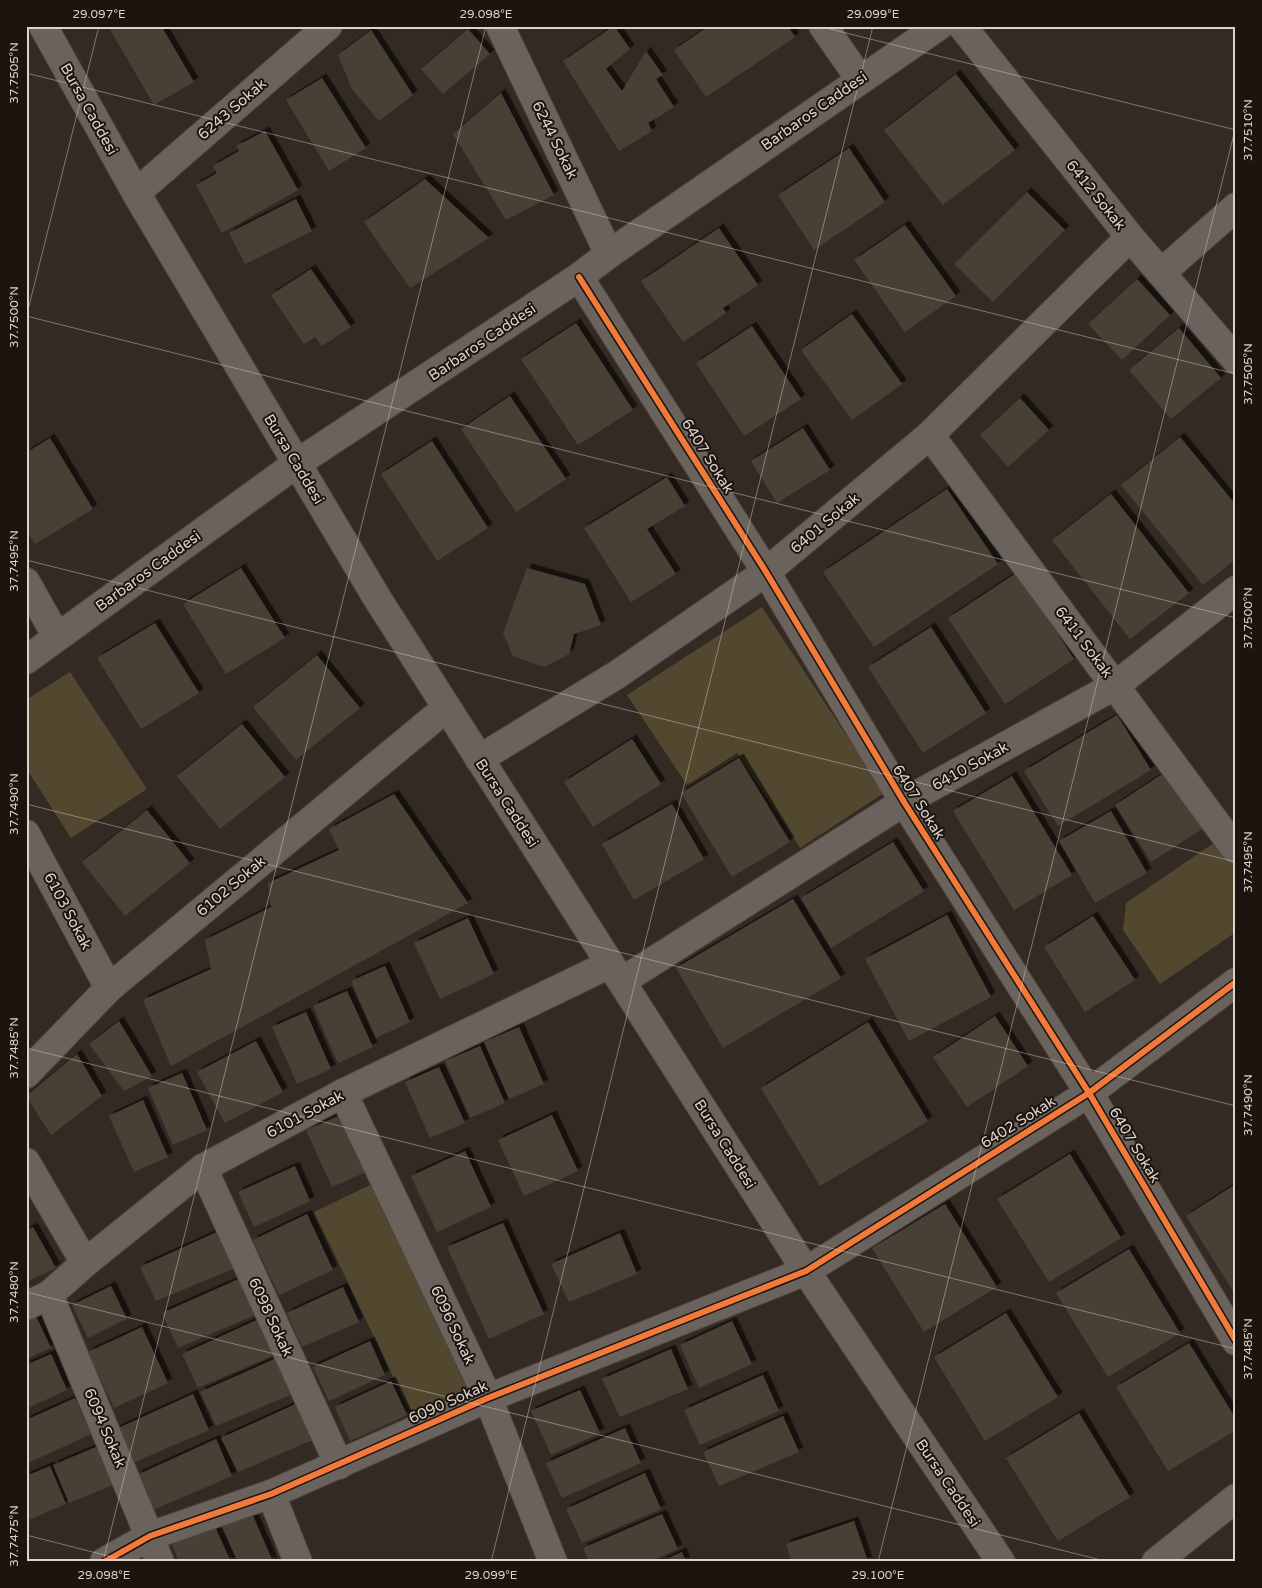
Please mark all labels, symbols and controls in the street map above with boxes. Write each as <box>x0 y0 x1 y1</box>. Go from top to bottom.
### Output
text: 29.097°E <box>72 7 126 21</box>
text: 29.098°E <box>460 7 513 21</box>
text: 29.099°E <box>847 7 900 21</box>
text: 37.7505°N <box>7 42 21 104</box>
street label: Bursa Caddesi <box>56 60 122 158</box>
street label: Barbaros Caddesi <box>757 68 871 154</box>
street label: 6243 Sokak <box>194 74 270 144</box>
street label: 6244 Sokak <box>528 98 582 182</box>
text: 37.7510°N <box>1241 99 1255 161</box>
street label: 6412 Sokak <box>1062 156 1130 234</box>
text: 37.7500°N <box>7 286 21 348</box>
street label: Barbaros Caddesi <box>425 299 539 385</box>
text: 37.7505°N <box>1241 343 1255 405</box>
street label: Bursa Caddesi <box>260 411 328 507</box>
street label: 6407 Sokak <box>678 415 738 497</box>
street label: 6401 Sokak <box>787 489 863 557</box>
street label: Barbaros Caddesi <box>92 527 204 615</box>
text: 37.7495°N <box>7 530 21 592</box>
text: 37.7500°N <box>1241 587 1255 649</box>
street label: 6411 Sokak <box>1051 603 1117 681</box>
street label: 6410 Sokak <box>929 738 1011 794</box>
street label: Bursa Caddesi <box>472 755 542 851</box>
street label: 6407 Sokak <box>889 761 949 843</box>
text: 37.7490°N <box>7 773 21 835</box>
text: 37.7495°N <box>1241 831 1255 893</box>
street label: 6102 Sokak <box>193 852 269 920</box>
street label: 6103 Sokak <box>40 869 96 953</box>
text: 37.7485°N <box>7 1017 21 1079</box>
text: 37.7490°N <box>1241 1074 1255 1136</box>
street label: 6101 Sokak <box>263 1086 347 1142</box>
street label: 6402 Sokak <box>977 1092 1059 1152</box>
street label: Bursa Caddesi <box>690 1096 760 1192</box>
street label: 6407 Sokak <box>1106 1104 1164 1186</box>
text: 37.7480°N <box>7 1261 21 1323</box>
street label: 6098 Sokak <box>245 1275 297 1359</box>
street label: 6096 Sokak <box>427 1283 479 1367</box>
text: 37.7485°N <box>1241 1318 1255 1380</box>
street label: 6090 Sokak <box>406 1377 490 1427</box>
street label: 6094 Sokak <box>80 1386 130 1470</box>
street label: Bursa Caddesi <box>912 1436 984 1530</box>
text: 37.7475°N <box>7 1505 21 1567</box>
text: 29.098°E <box>78 1568 131 1582</box>
text: 29.099°E <box>465 1568 518 1582</box>
text: 29.100°E <box>852 1568 905 1582</box>

